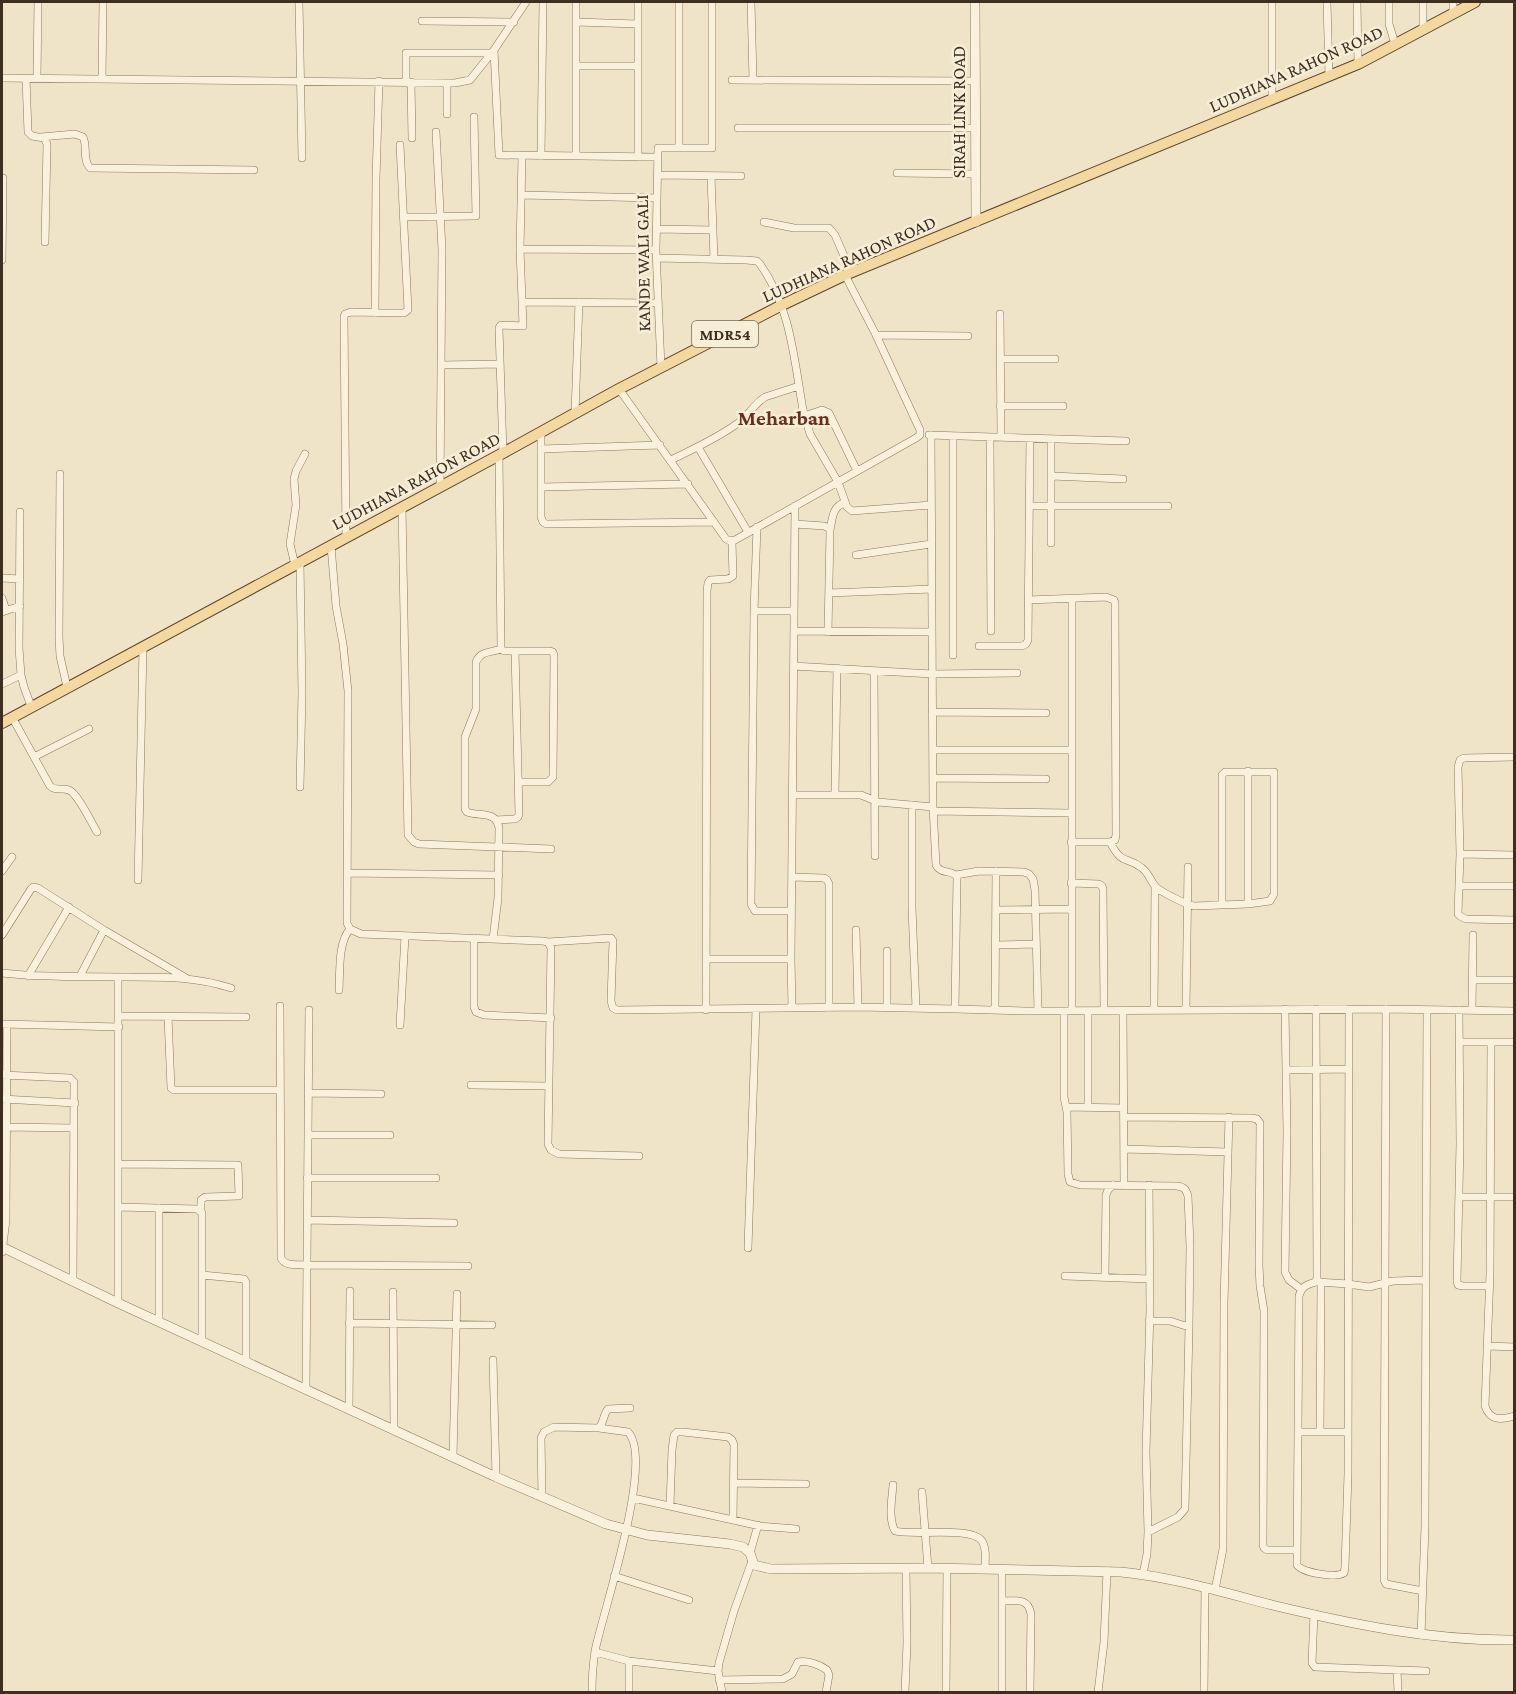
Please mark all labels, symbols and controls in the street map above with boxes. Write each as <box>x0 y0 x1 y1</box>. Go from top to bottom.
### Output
street label: LUDHIANA RAHON ROAD <box>1206 22 1386 116</box>
street label: SIRAH LINK ROAD <box>949 46 969 178</box>
street label: KANDE WALI GALI <box>632 194 654 332</box>
street label: LUDHIANA RAHON ROAD <box>759 212 939 306</box>
road number: MDR54 <box>692 321 758 347</box>
district label: Meharban <box>738 406 830 430</box>
street label: LUDHIANA RAHON ROAD <box>328 428 504 534</box>

